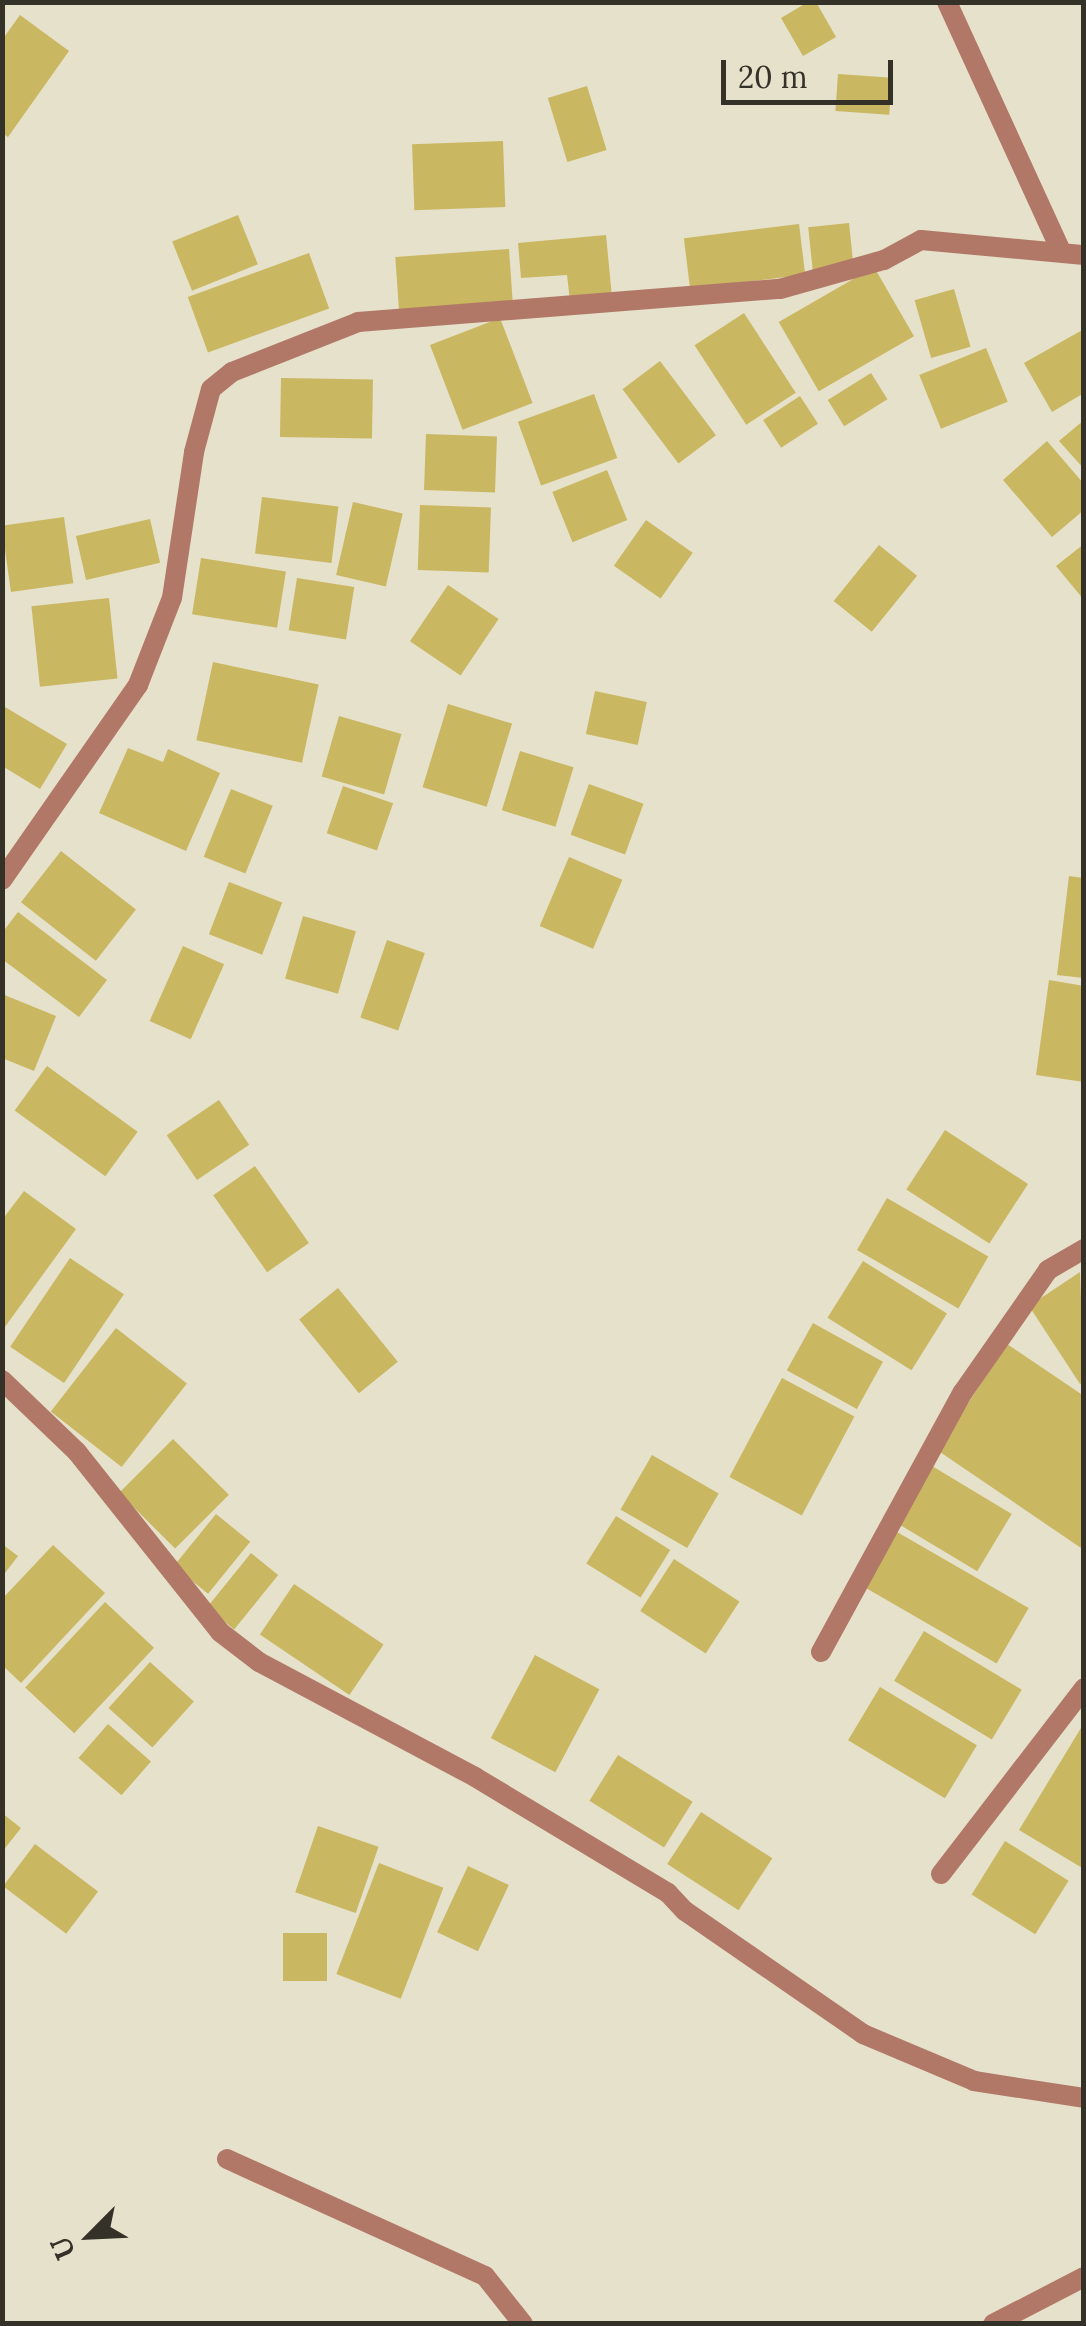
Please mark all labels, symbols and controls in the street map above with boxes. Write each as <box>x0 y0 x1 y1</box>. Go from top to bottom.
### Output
scale bar <box>726 40 898 102</box>
text: 20 m <box>738 58 807 96</box>
north arrow <box>40 2186 140 2286</box>
text: U <box>42 2231 83 2265</box>

